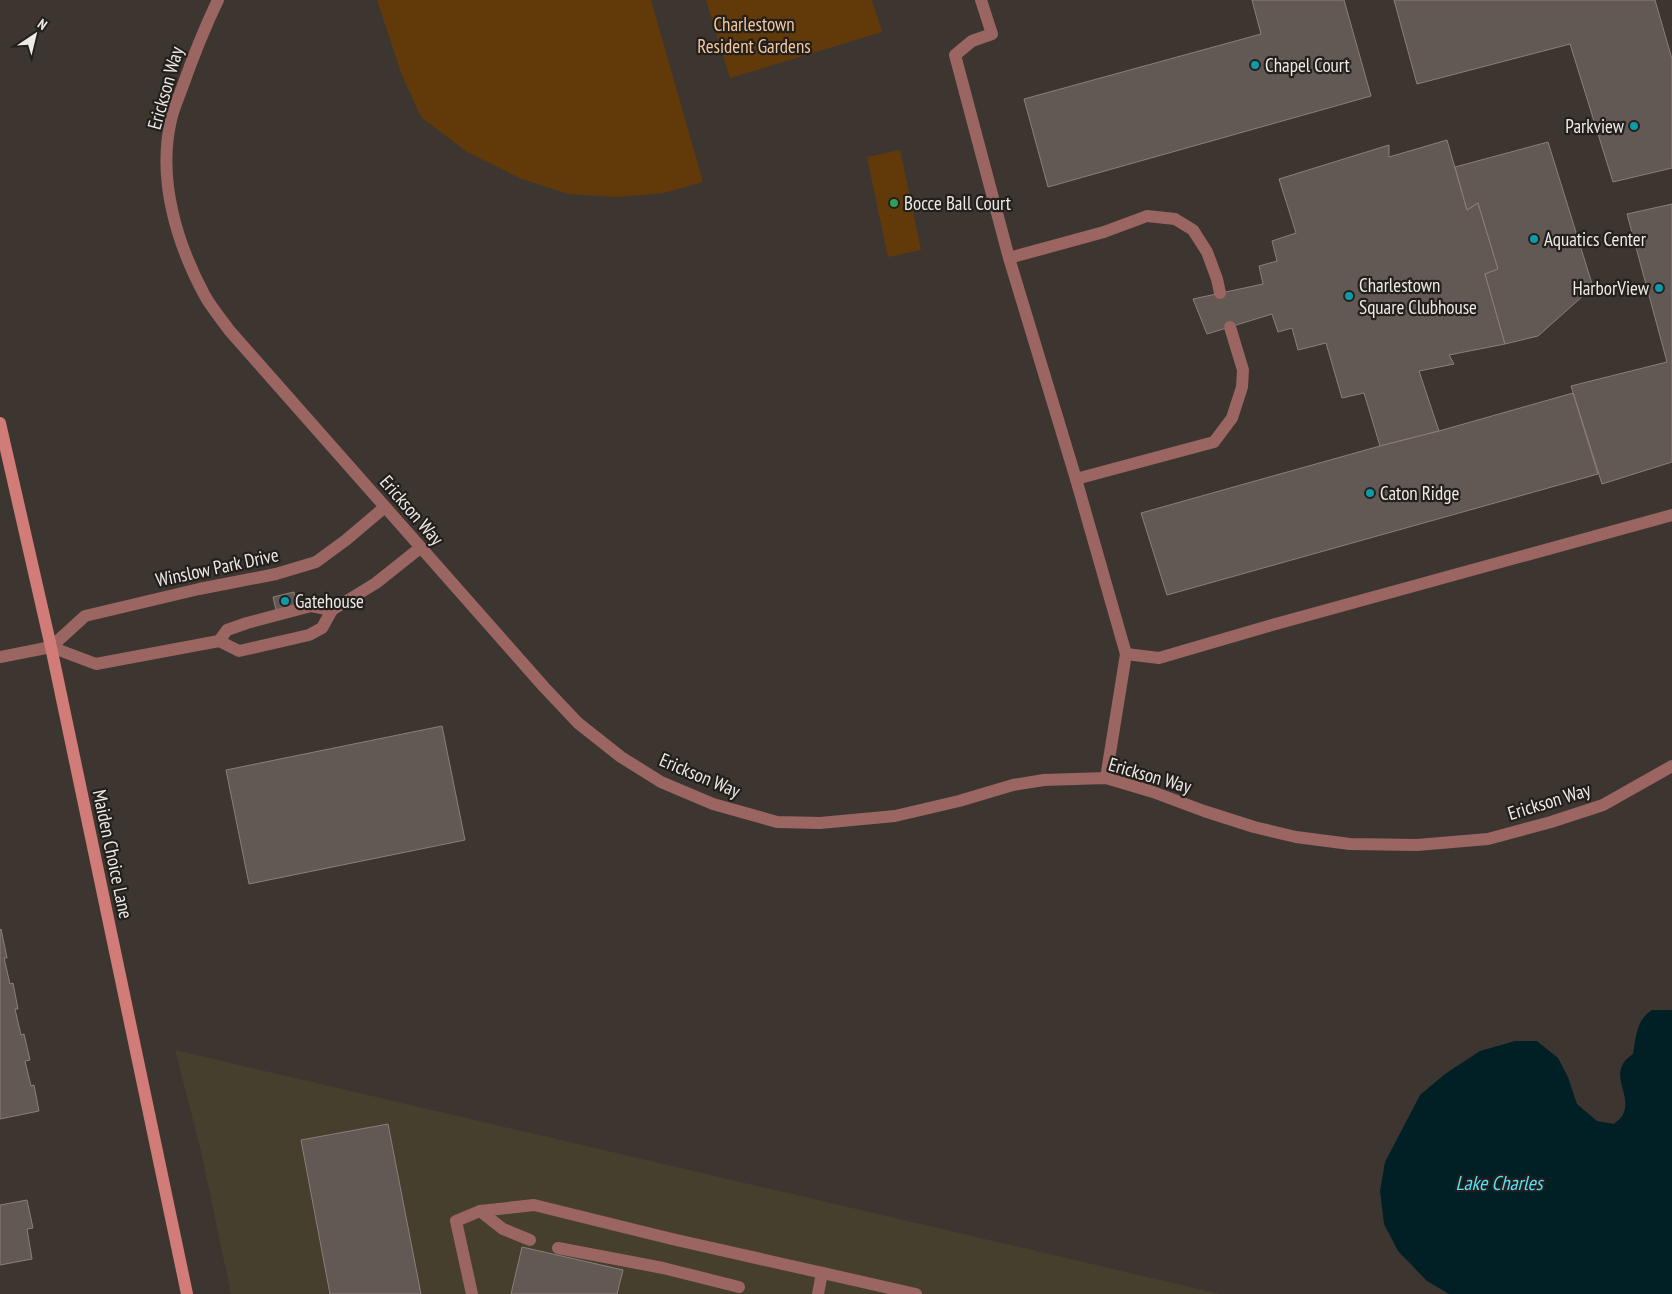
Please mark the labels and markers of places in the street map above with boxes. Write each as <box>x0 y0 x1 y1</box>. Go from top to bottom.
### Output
place label: Chapel Court <box>1265 53 1351 77</box>
marker: Chapel Court <box>1249 59 1261 71</box>
place label: Parkview <box>1565 114 1625 138</box>
marker: Parkview <box>1628 120 1640 132</box>
place label: Bocce Ball Court <box>904 191 1012 215</box>
marker: Bocce Ball Court <box>888 197 900 209</box>
place label: Aquatics Center <box>1544 227 1647 251</box>
marker: Aquatics Center <box>1528 233 1540 245</box>
place label: Charlestown Square Clubhouse <box>1359 273 1477 319</box>
place label: HarborView <box>1573 276 1650 300</box>
marker: HarborView <box>1653 282 1665 294</box>
marker: Charlestown Square Clubhouse <box>1343 290 1355 302</box>
place label: Caton Ridge <box>1380 481 1459 505</box>
marker: Caton Ridge <box>1364 487 1376 499</box>
place label: Gatehouse <box>295 589 364 613</box>
marker: Gatehouse <box>279 595 291 607</box>

